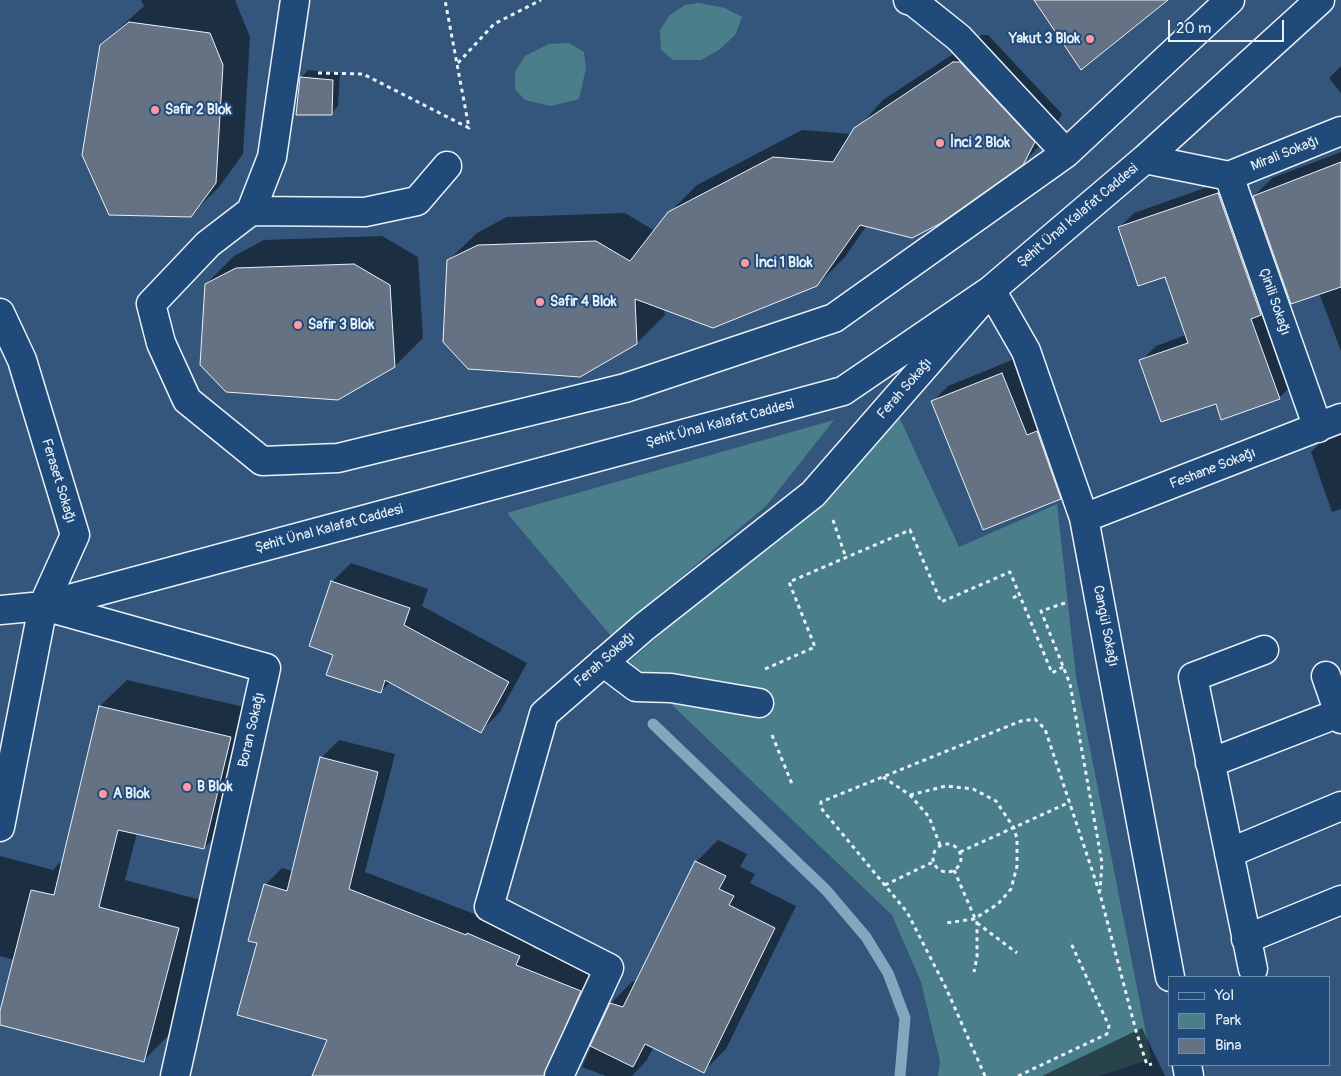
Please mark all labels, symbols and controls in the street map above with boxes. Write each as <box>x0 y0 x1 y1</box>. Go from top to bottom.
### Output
scale bar <box>1171 10 1287 42</box>
text: 20 m <box>1176 19 1211 38</box>
place label: Yakut 3 Blok <box>1009 31 1080 47</box>
marker: Yakut 3 Blok <box>1084 33 1096 45</box>
place label: Safir 2 Blok <box>165 102 231 118</box>
marker: Safir 2 Blok <box>149 104 161 116</box>
street label: Mirali Sokağı <box>1248 133 1322 175</box>
place label: İnci 2 Blok <box>950 135 1010 151</box>
marker: İnci 2 Blok <box>934 137 946 149</box>
street label: Şehit Ünal Kalafat Caddesi <box>1014 160 1142 272</box>
place label: İnci 1 Blok <box>755 255 813 271</box>
marker: İnci 1 Blok <box>739 257 751 269</box>
street label: Çinili Sokağı <box>1255 266 1293 338</box>
place label: Safir 4 Blok <box>550 294 617 310</box>
marker: Safir 4 Blok <box>534 296 546 308</box>
place label: Safir 3 Blok <box>308 317 374 333</box>
marker: Safir 3 Blok <box>292 319 304 331</box>
street label: Ferah Sokağı <box>874 355 936 423</box>
street label: Şehit Ünal Kalafat Caddesi <box>644 396 796 452</box>
street label: Feraset Sokağı <box>37 437 79 525</box>
street label: Feshane Sokağı <box>1168 445 1258 493</box>
street label: Şehit Ünal Kalafat Caddesi <box>253 501 405 557</box>
street label: Cangül Sokağı <box>1089 584 1121 668</box>
street label: Ferah Sokağı <box>571 629 639 691</box>
street label: Boran Sokağı <box>235 691 269 769</box>
place label: B Blok <box>197 779 233 795</box>
marker: B Blok <box>181 781 193 793</box>
place label: A Blok <box>113 786 150 802</box>
marker: A Blok <box>97 788 109 800</box>
legend <box>1168 976 1331 1066</box>
text: Yol <box>1215 986 1234 1005</box>
text: Park <box>1215 1011 1241 1030</box>
text: Bina <box>1215 1036 1241 1055</box>

